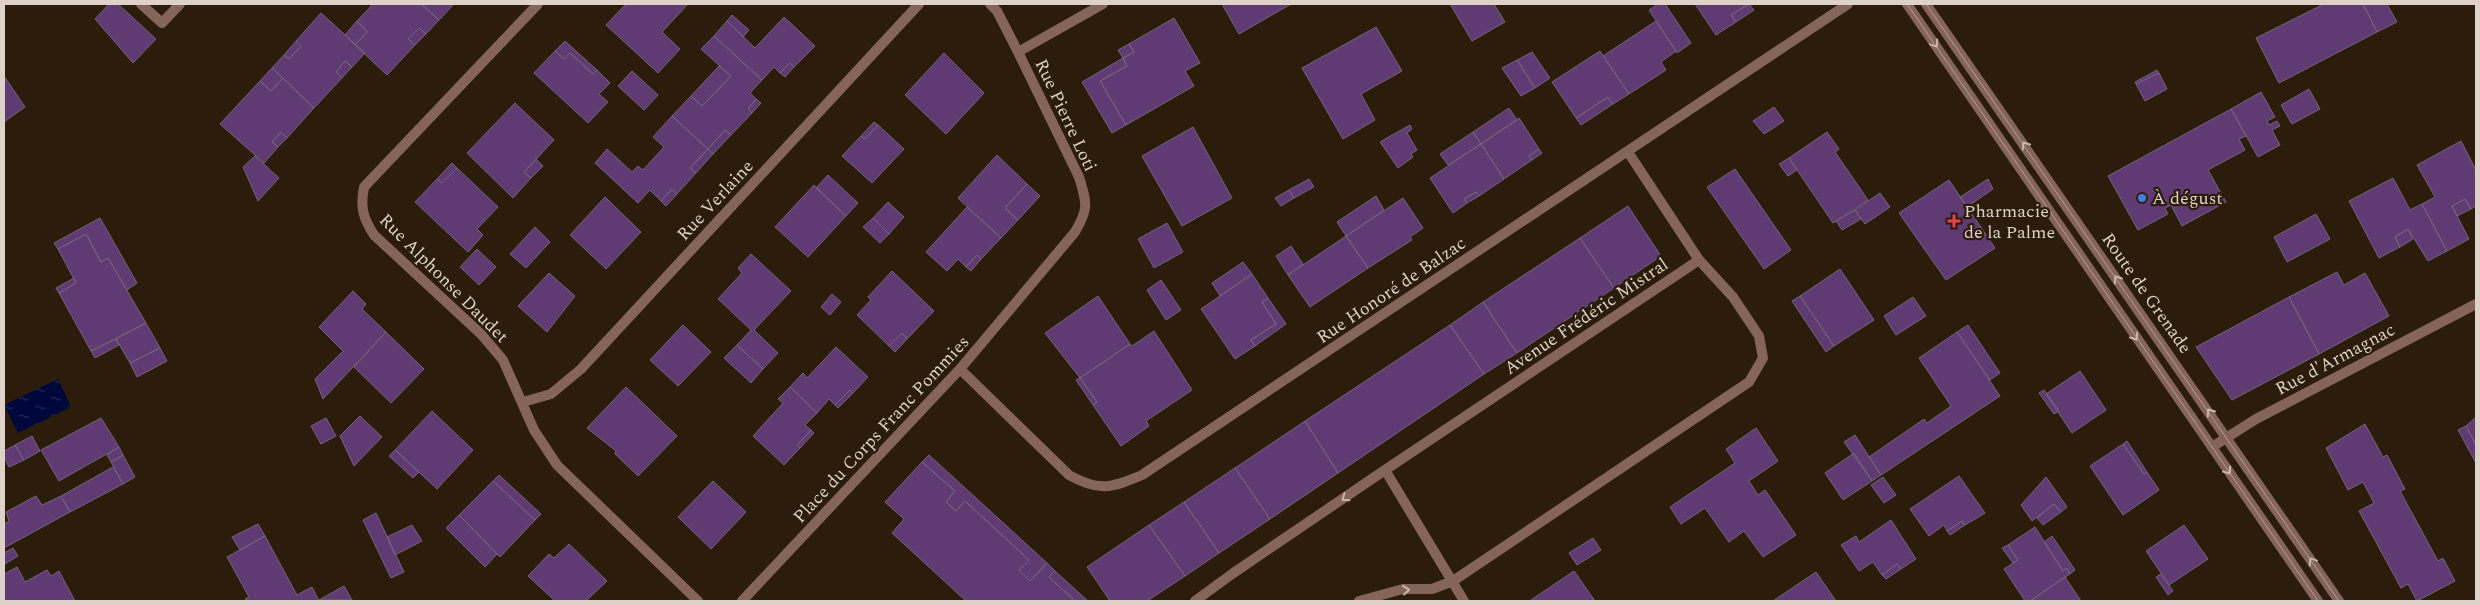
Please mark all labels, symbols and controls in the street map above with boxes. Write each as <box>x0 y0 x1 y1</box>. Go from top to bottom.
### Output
one-way arrow <box>1928 39 1938 48</box>
street label: Rue Pierre Loti <box>1028 54 1103 176</box>
one-way arrow <box>2022 142 2031 151</box>
street label: Rue Verlaine <box>671 154 760 247</box>
place label: À dégust <box>2152 185 2223 212</box>
marker: À dégust <box>2136 192 2148 204</box>
place label: Pharmacie de la Palme <box>1964 198 2055 246</box>
street label: Rue Alphonse Daudet <box>373 207 515 349</box>
marker: Pharmacie de la Palme <box>1948 215 1960 227</box>
street label: Route de Grenade <box>2095 227 2198 359</box>
street label: Rue Honoré de Balzac <box>1311 230 1471 351</box>
street label: Avenue Frédéric Mistral <box>1499 251 1674 382</box>
one-way arrow <box>2114 275 2123 285</box>
street label: Rue d'Armagnac <box>2271 317 2400 402</box>
street label: Place du Corps Franc Pommies <box>787 329 976 529</box>
one-way arrow <box>2129 331 2138 341</box>
one-way arrow <box>2207 408 2216 418</box>
one-way arrow <box>2222 465 2231 474</box>
one-way arrow <box>1341 492 1351 501</box>
one-way arrow <box>2308 557 2318 566</box>
one-way arrow <box>1402 585 1410 596</box>

